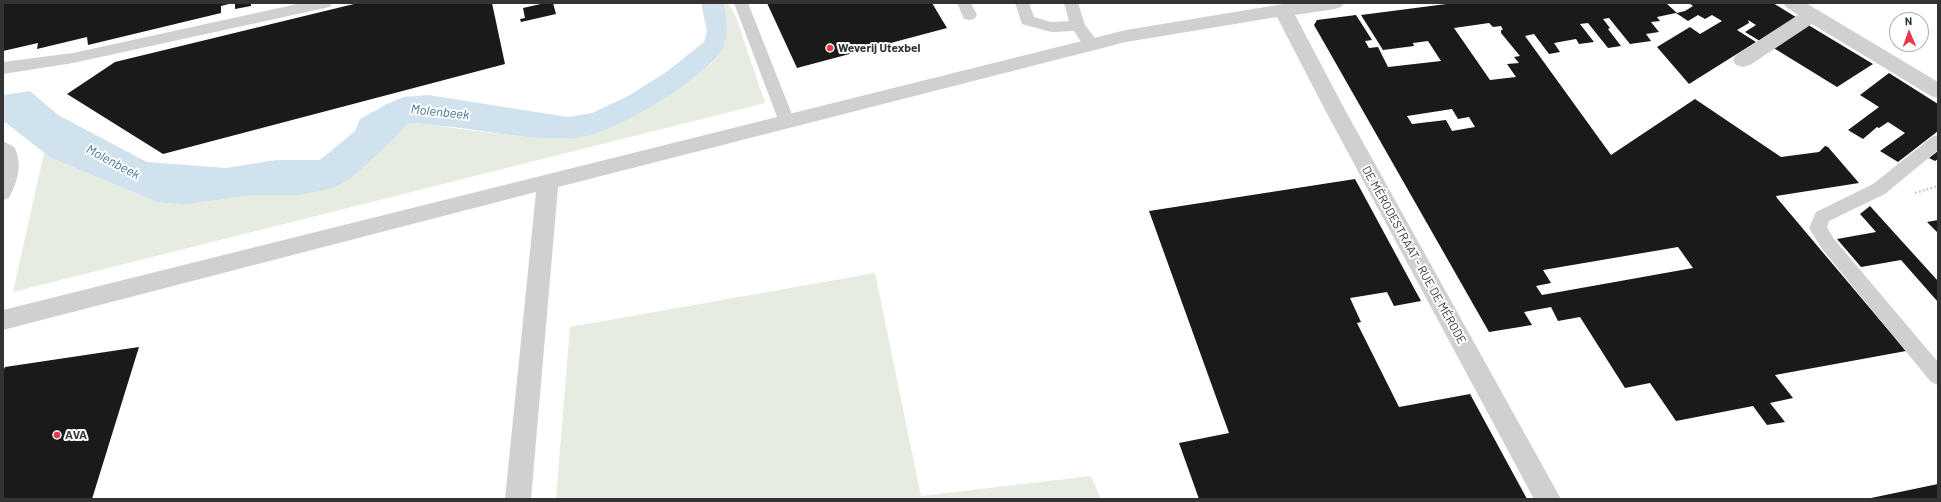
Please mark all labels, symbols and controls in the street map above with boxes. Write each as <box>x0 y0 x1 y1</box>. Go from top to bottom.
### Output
north arrow <box>1889 12 1929 52</box>
text: N <box>1905 14 1912 27</box>
place label: Weverij Utexbel <box>838 41 920 55</box>
marker: Weverij Utexbel <box>825 43 835 53</box>
water label: Molenbeek <box>410 101 470 123</box>
water label: Molenbeek <box>83 141 143 183</box>
street label: DE MÉRODESTRAAT - RUE DE MÉRODE <box>1359 164 1469 346</box>
place label: AVA <box>65 428 87 442</box>
marker: AVA <box>52 430 62 440</box>

